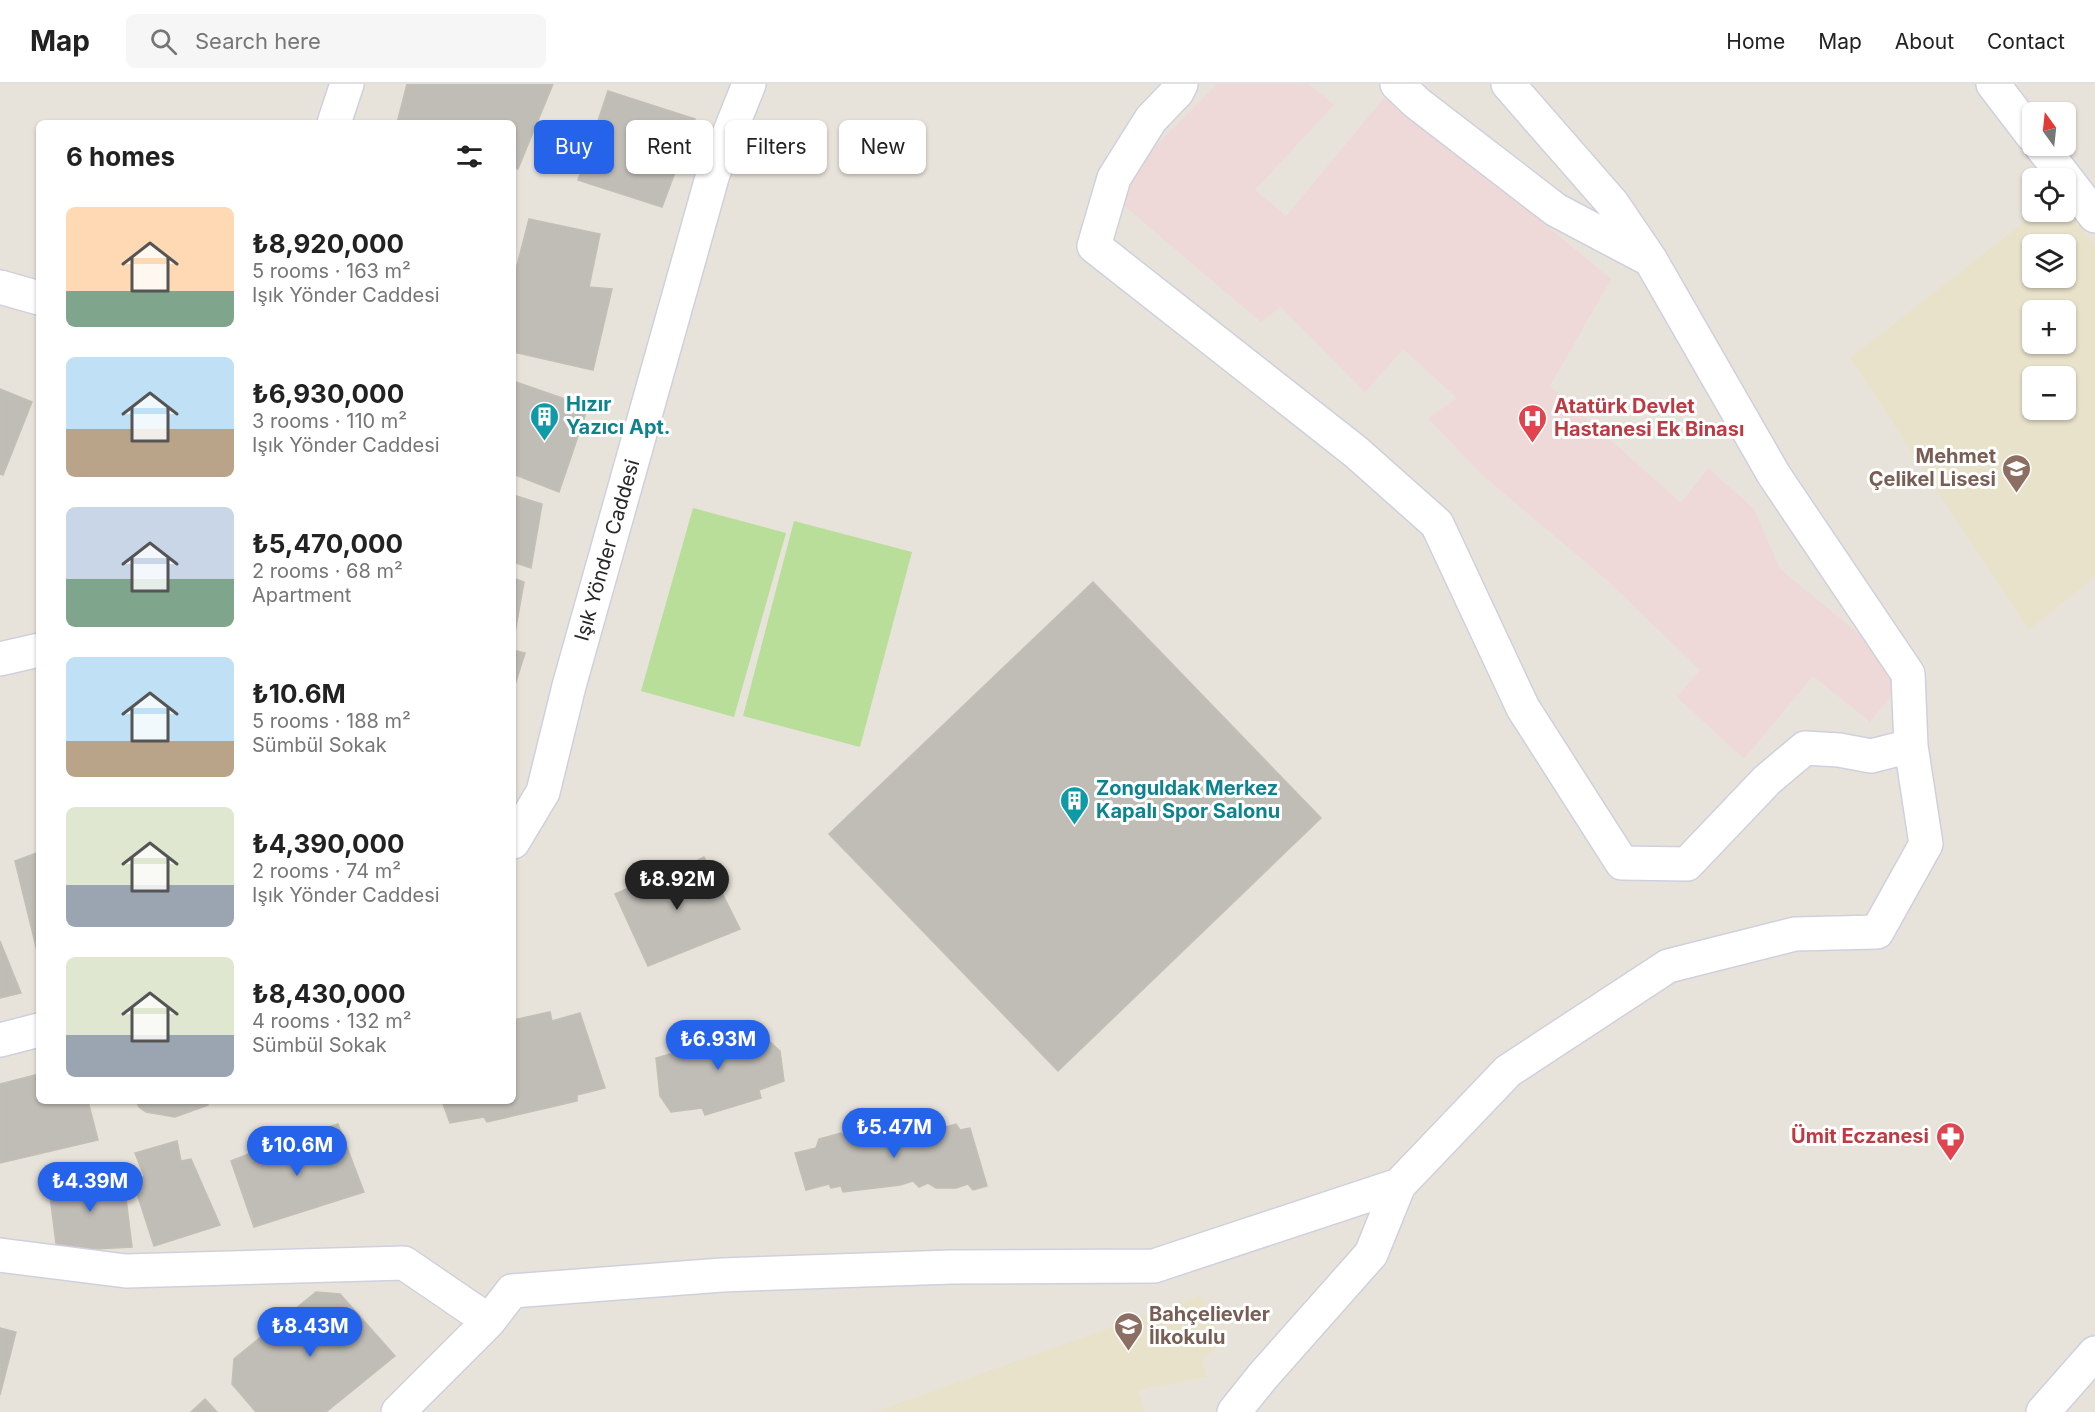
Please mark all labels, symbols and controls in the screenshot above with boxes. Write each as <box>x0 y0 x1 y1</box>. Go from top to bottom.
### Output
search box <box>126 14 546 68</box>
text: Map <box>30 24 90 58</box>
icon: search <box>147 25 180 58</box>
text: Search here <box>195 28 321 54</box>
text: Home <box>1726 29 1785 54</box>
text: Map <box>1818 29 1862 54</box>
text: About <box>1895 29 1954 54</box>
text: Contact <box>1987 29 2065 54</box>
north arrow <box>2022 102 2076 156</box>
map controls <box>2022 102 2076 420</box>
chip: Buy <box>534 120 614 174</box>
chip: Rent <box>626 120 713 174</box>
chip: Filters <box>725 120 827 174</box>
chip: New <box>839 120 926 174</box>
icon: filters <box>453 140 486 173</box>
text: 6 homes <box>66 141 175 172</box>
button: locate <box>2022 168 2076 222</box>
text: ₺8,920,000 <box>252 228 404 259</box>
icon: home <box>114 231 186 303</box>
button: layers <box>2022 234 2076 288</box>
text: 5 rooms · 163 m² <box>252 259 411 283</box>
text: Işık Yönder Caddesi <box>252 283 440 307</box>
button: + <box>2022 300 2076 354</box>
button: − <box>2022 366 2076 420</box>
text: ₺6,930,000 <box>252 378 404 409</box>
icon: home <box>114 381 186 453</box>
place label: Hızır Yazıcı Apt. <box>566 392 671 439</box>
place label: Atatürk Devlet Hastanesi Ek Binası <box>1554 394 1744 441</box>
building icon: Hızır Yazıcı Apt. <box>529 400 561 442</box>
hospital icon: Atatürk Devlet Hastanesi Ek Binası <box>1517 402 1549 444</box>
text: 3 rooms · 110 m² <box>252 409 407 433</box>
text: Işık Yönder Caddesi <box>252 433 440 457</box>
place label: Mehmet Çelikel Lisesi <box>1869 444 1996 491</box>
school or university icon: Mehmet Çelikel Lisesi <box>2001 452 2033 494</box>
street label: Işık Yönder Caddesi <box>570 456 644 644</box>
text: ₺5,470,000 <box>252 528 403 559</box>
icon: home <box>114 531 186 603</box>
text: 2 rooms · 68 m² <box>252 559 403 583</box>
text: Apartment <box>252 583 351 607</box>
text: ₺10.6M <box>252 678 346 709</box>
icon: home <box>114 681 186 753</box>
text: 5 rooms · 188 m² <box>252 709 411 733</box>
text: Sümbül Sokak <box>252 733 387 757</box>
place label: Zonguldak Merkez Kapalı Spor Salonu <box>1096 776 1280 823</box>
building icon: Zonguldak Merkez Kapalı Spor Salonu <box>1059 784 1091 826</box>
text: ₺4,390,000 <box>252 828 405 859</box>
icon: home <box>114 831 186 903</box>
text: 2 rooms · 74 m² <box>252 859 401 883</box>
pin: ₺8.92M <box>628 860 726 911</box>
text: ₺8.92M <box>639 867 715 891</box>
text: Işık Yönder Caddesi <box>252 883 440 907</box>
text: ₺8,430,000 <box>252 978 405 1009</box>
icon: home <box>114 981 186 1053</box>
text: 4 rooms · 132 m² <box>252 1009 411 1033</box>
pin: ₺6.93M <box>669 1020 767 1071</box>
text: ₺6.93M <box>680 1027 756 1051</box>
text: Sümbül Sokak <box>252 1033 387 1057</box>
pin: ₺5.47M <box>845 1108 943 1159</box>
text: ₺5.47M <box>856 1115 932 1139</box>
pharmacy icon: Ümit Eczanesi <box>1934 1120 1966 1162</box>
place label: Ümit Eczanesi <box>1791 1124 1929 1148</box>
pin: ₺10.6M <box>248 1126 346 1177</box>
text: ₺10.6M <box>261 1133 333 1157</box>
pin: ₺4.39M <box>41 1162 139 1213</box>
text: ₺4.39M <box>52 1169 128 1193</box>
place label: Bahçelievler İlkokulu <box>1149 1302 1270 1349</box>
pin: ₺8.43M <box>261 1307 359 1358</box>
school or university icon: Bahçelievler İlkokulu <box>1112 1310 1144 1352</box>
text: ₺8.43M <box>271 1314 349 1338</box>

